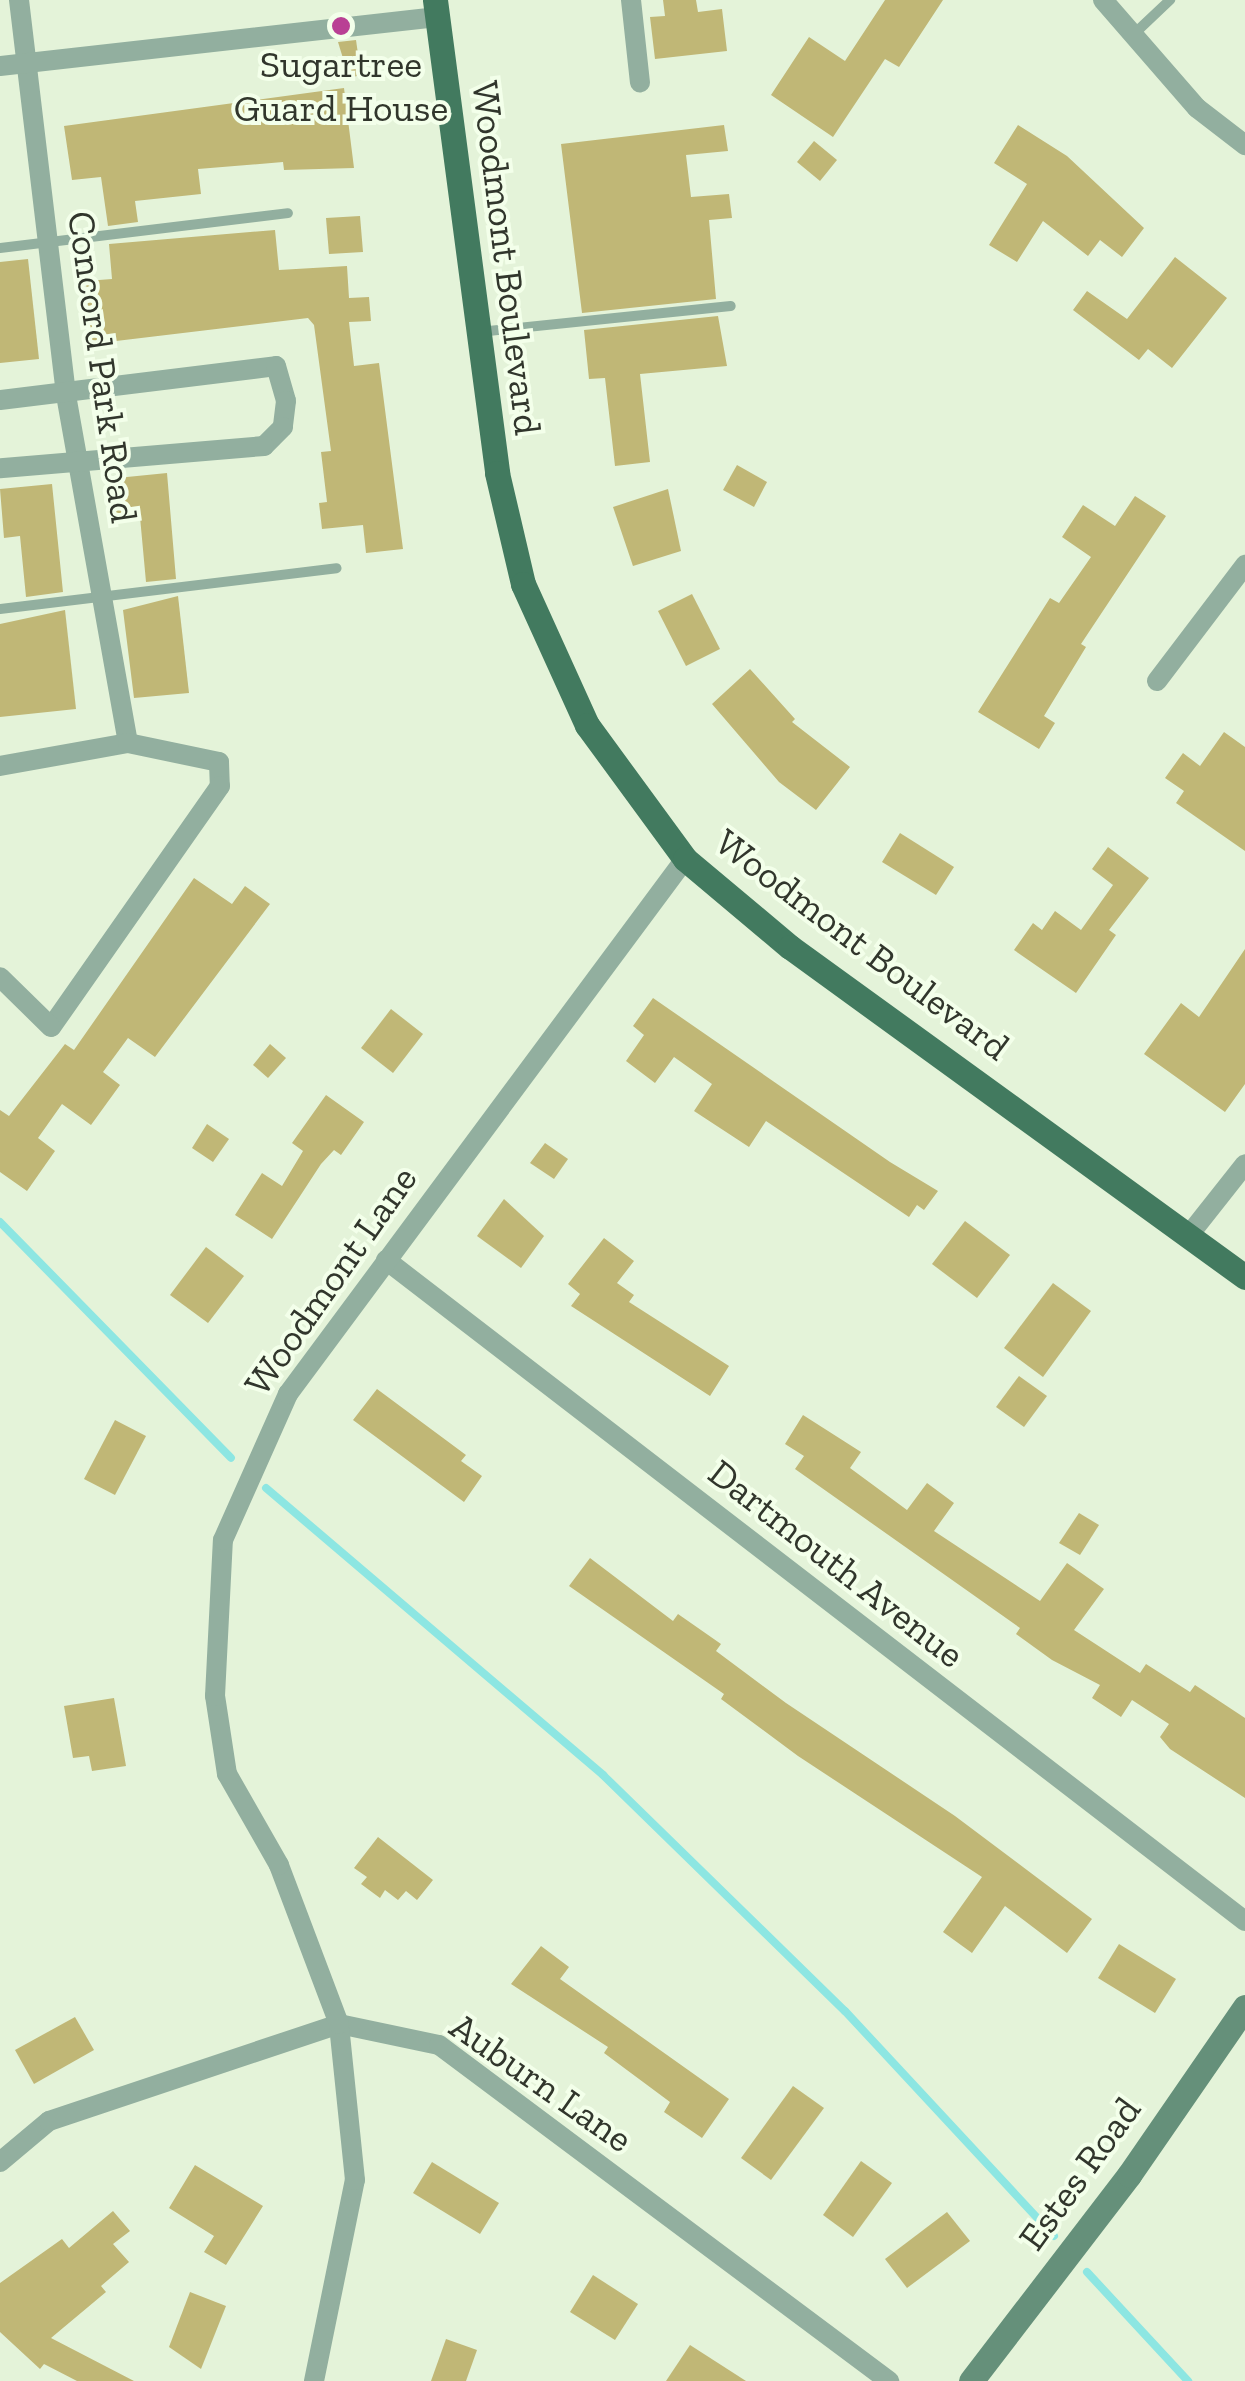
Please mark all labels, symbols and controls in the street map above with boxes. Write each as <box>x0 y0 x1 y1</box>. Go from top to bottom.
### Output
marker: Sugartree Guard House <box>330 15 352 37</box>
place label: Sugartree Guard House <box>234 42 448 132</box>
street label: Woodmont Boulevard <box>462 79 550 437</box>
street label: Concord Park Road <box>58 208 146 526</box>
street label: Woodmont Boulevard <box>706 820 1018 1070</box>
street label: Woodmont Lane <box>235 1158 427 1404</box>
street label: Dartmouth Avenue <box>699 1450 973 1678</box>
street label: Auburn Lane <box>441 2004 641 2162</box>
street label: Estes Road <box>1009 2089 1151 2259</box>

